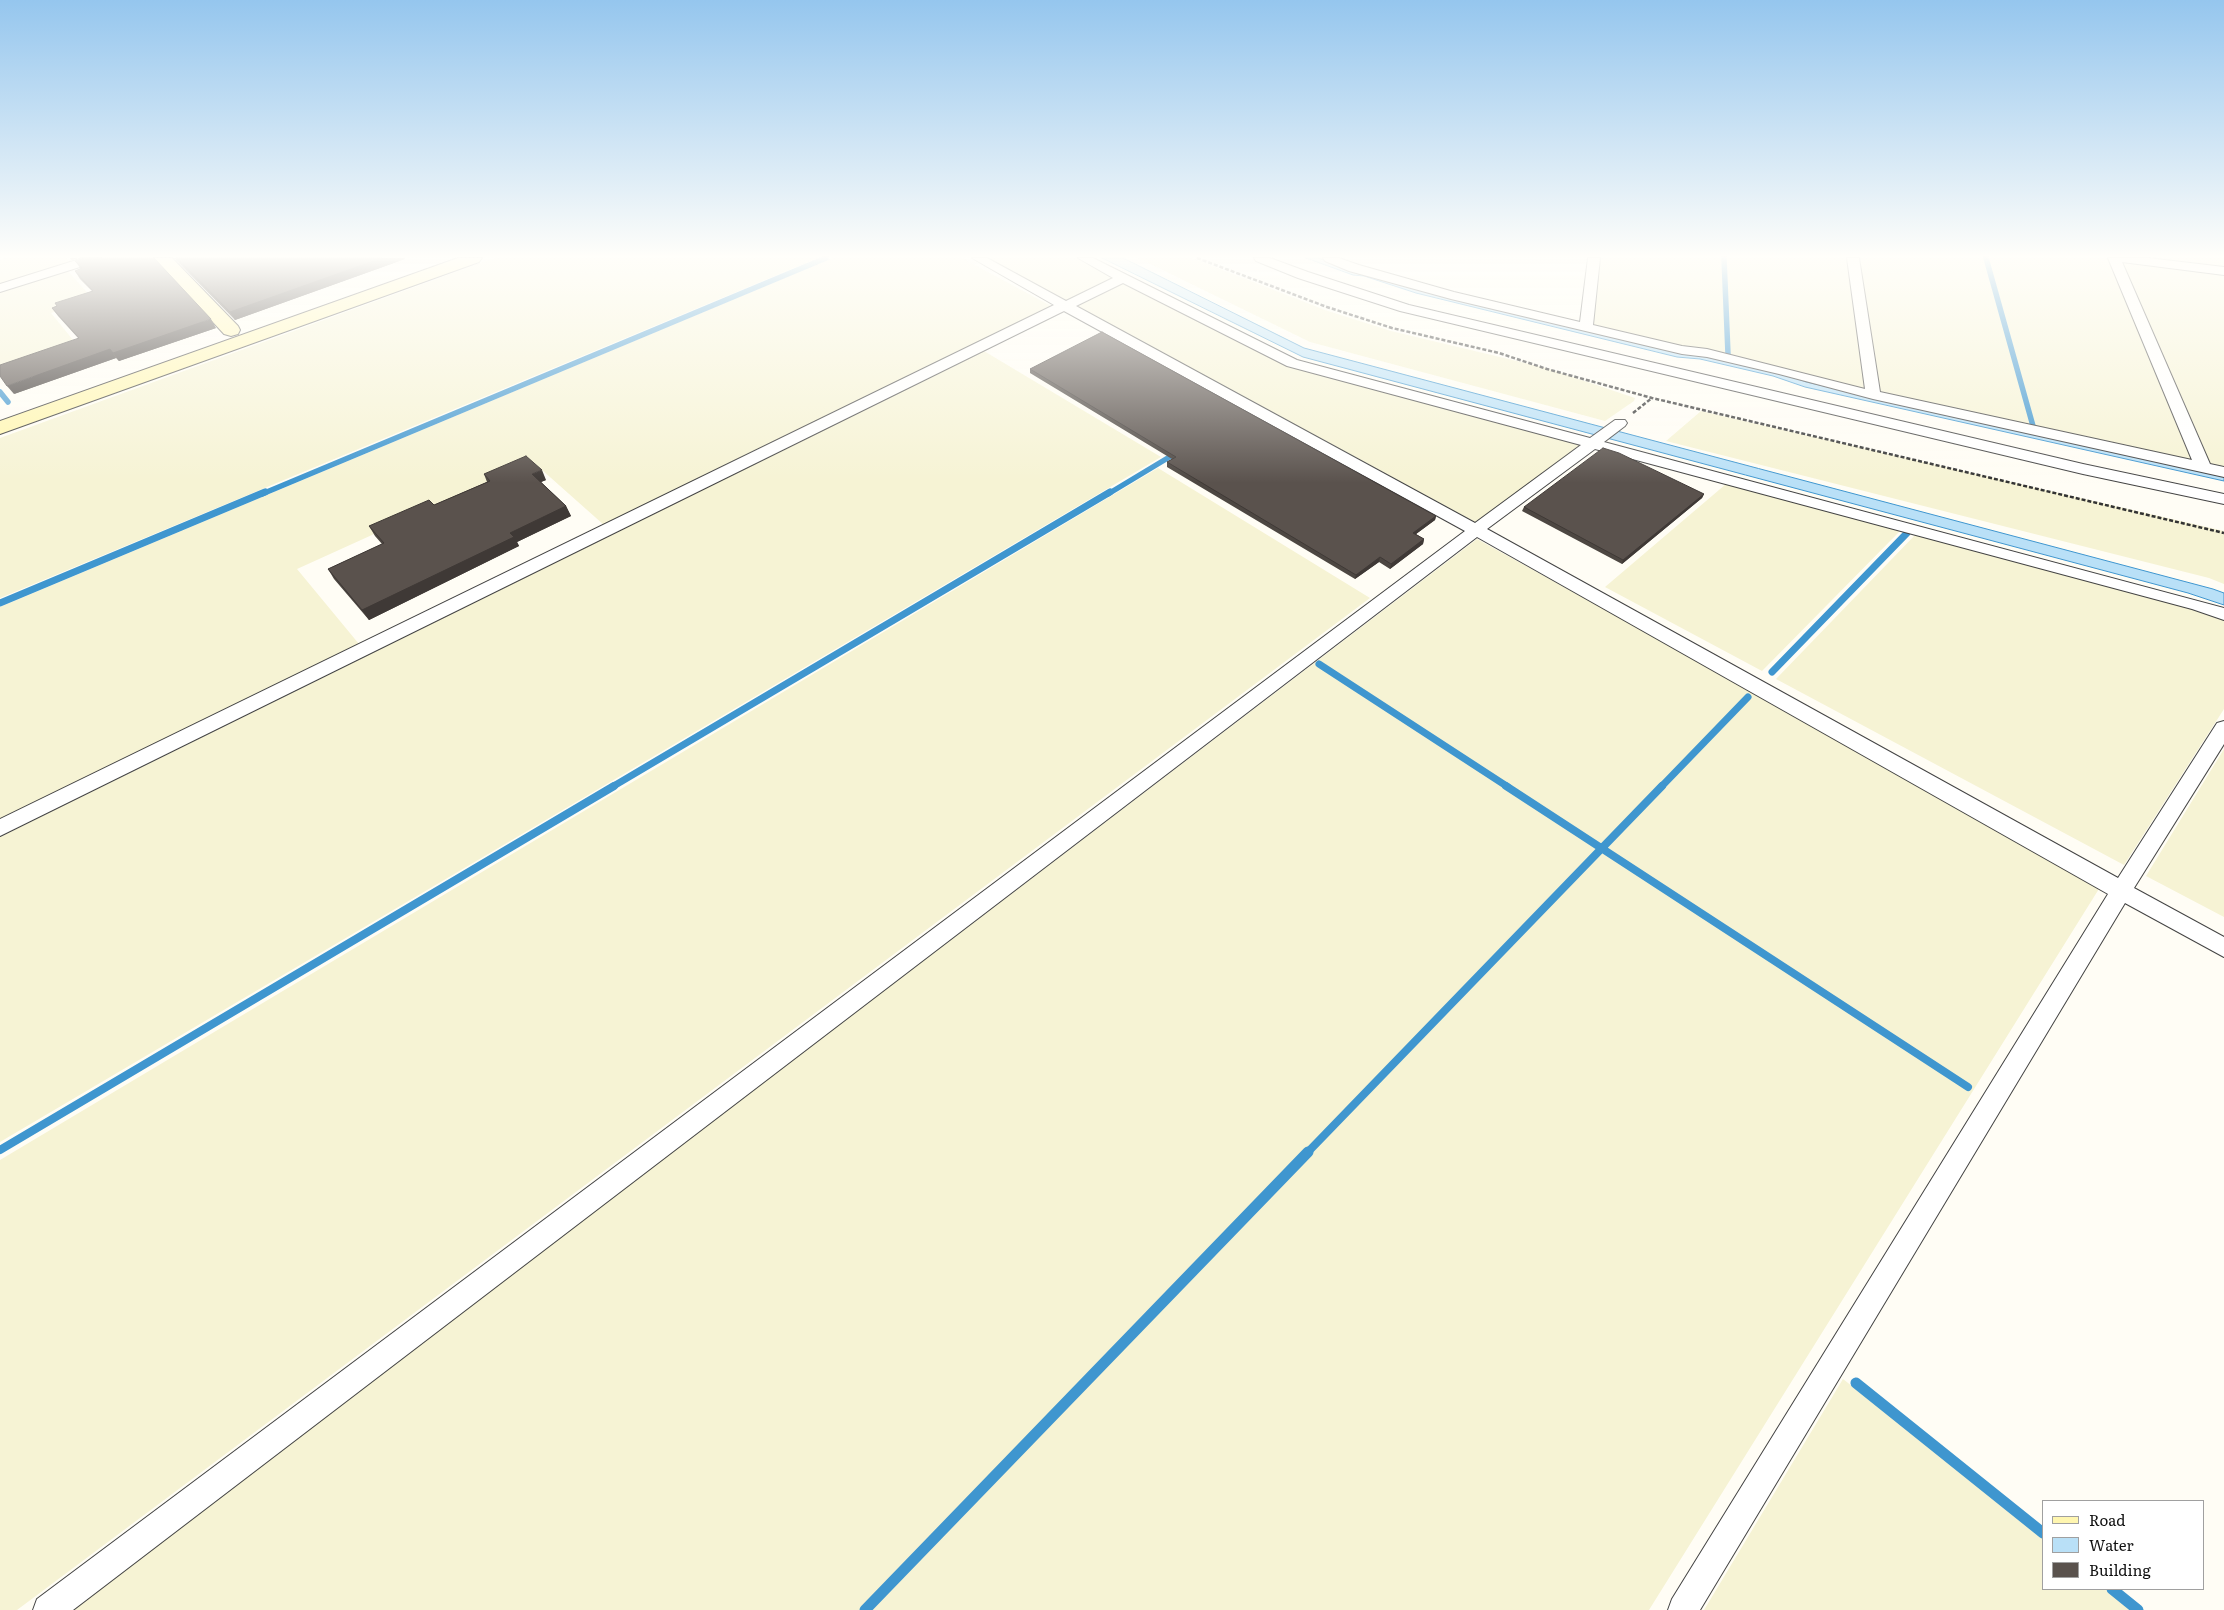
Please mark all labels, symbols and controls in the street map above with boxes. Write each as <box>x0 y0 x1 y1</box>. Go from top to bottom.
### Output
legend <box>2042 1500 2204 1590</box>
text: Road <box>2089 1508 2125 1531</box>
text: Water <box>2089 1533 2134 1556</box>
text: Building <box>2089 1558 2151 1581</box>

